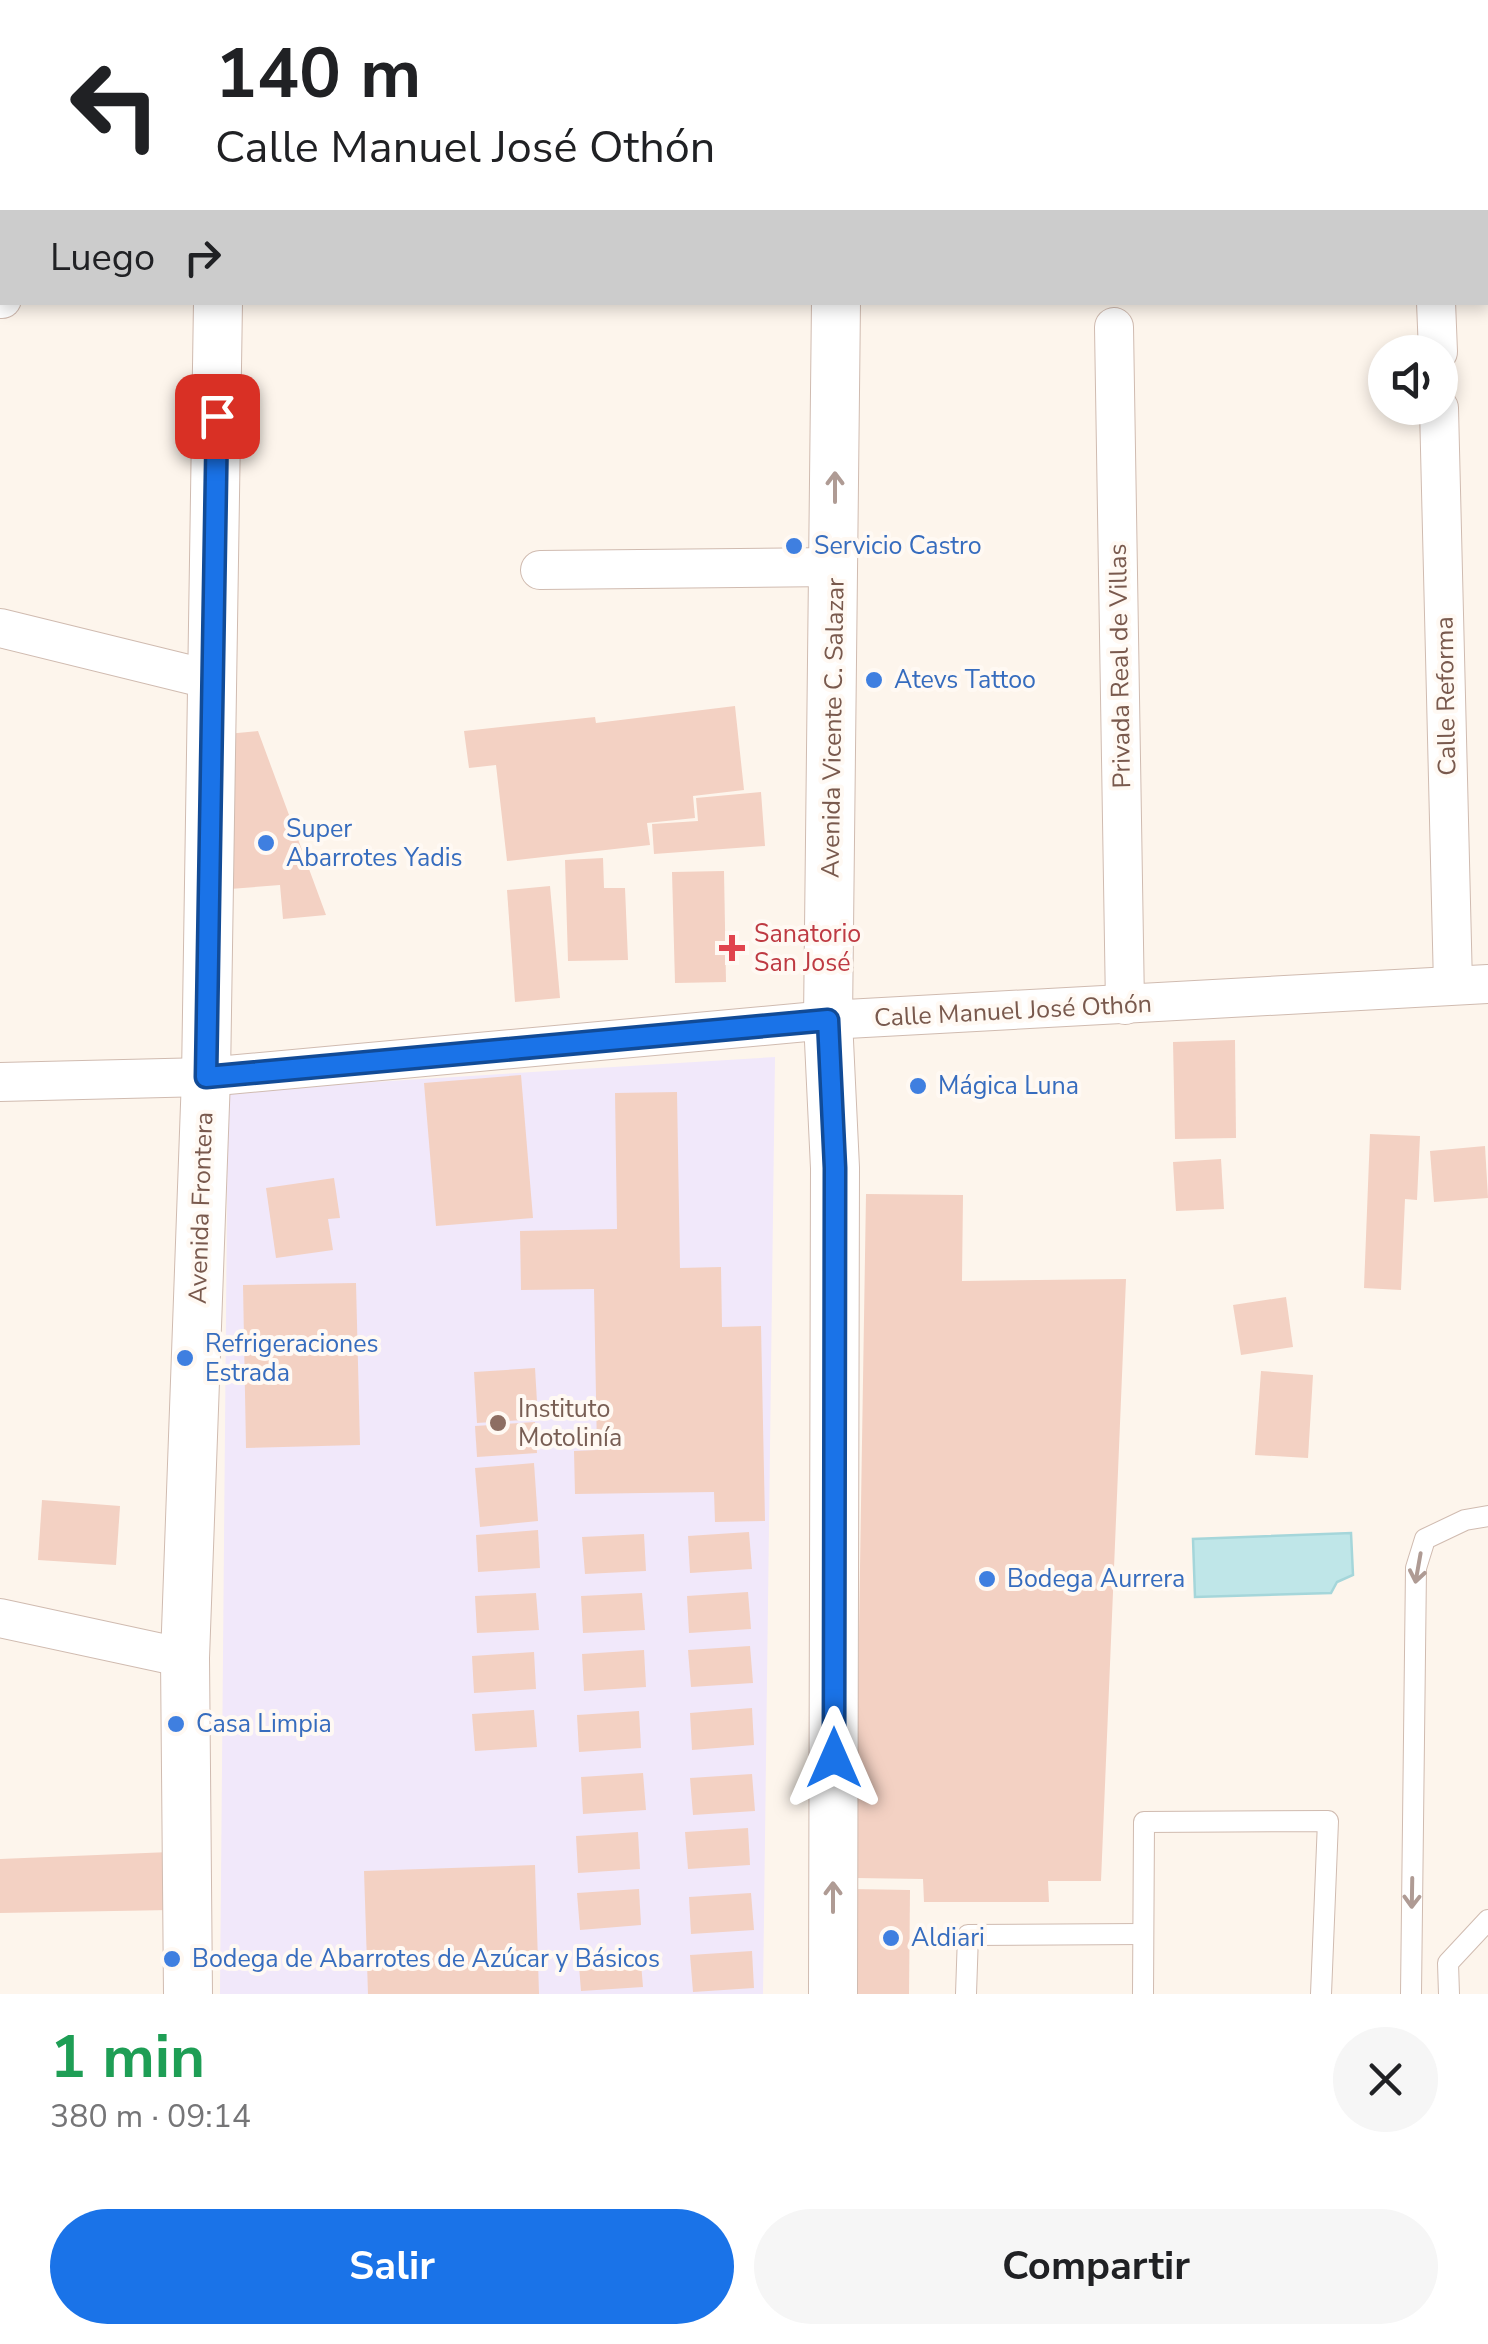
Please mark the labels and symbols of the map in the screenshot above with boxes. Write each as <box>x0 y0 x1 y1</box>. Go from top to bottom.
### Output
pin <box>175 374 260 459</box>
one-way arrow <box>826 471 844 504</box>
place label: Servicio Castro <box>814 529 982 563</box>
marker: Servicio Castro <box>783 535 805 557</box>
street label: Privada Real de Villas <box>1101 543 1139 789</box>
street label: Avenida Vicente C. Salazar <box>813 578 853 878</box>
street label: Calle Reforma <box>1428 616 1464 776</box>
place label: Atevs Tattoo <box>894 663 1036 697</box>
marker: Atevs Tattoo <box>863 669 885 691</box>
place label: Super Abarrotes Yadis <box>286 812 463 875</box>
marker: Super Abarrotes Yadis <box>255 832 277 854</box>
place label: Sanatorio San José <box>754 917 861 980</box>
marker: Sanatorio San José <box>719 935 745 961</box>
street label: Calle Manuel José Othón <box>873 987 1153 1035</box>
place label: Mágica Luna <box>938 1069 1079 1103</box>
marker: Mágica Luna <box>907 1075 929 1097</box>
street label: Avenida Frontera <box>181 1111 221 1305</box>
place label: Refrigeraciones Estrada <box>205 1327 379 1390</box>
marker: Refrigeraciones Estrada <box>174 1347 196 1369</box>
place label: Instituto Motolinía <box>518 1392 622 1455</box>
marker: Instituto Motolinía <box>487 1412 509 1434</box>
one-way arrow <box>1408 1551 1427 1584</box>
place label: Bodega Aurrera <box>1007 1562 1185 1596</box>
marker: Bodega Aurrera <box>976 1568 998 1590</box>
position arrow <box>782 1706 886 1810</box>
place label: Casa Limpia <box>196 1707 332 1741</box>
marker: Casa Limpia <box>165 1713 187 1735</box>
one-way arrow <box>1402 1876 1422 1908</box>
one-way arrow <box>824 1881 842 1914</box>
place label: Aldiari <box>911 1921 985 1955</box>
marker: Aldiari <box>880 1927 902 1949</box>
place label: Bodega de Abarrotes de Azúcar y Básicos <box>192 1942 660 1976</box>
marker: Bodega de Abarrotes de Azúcar y Básicos <box>161 1948 183 1970</box>

